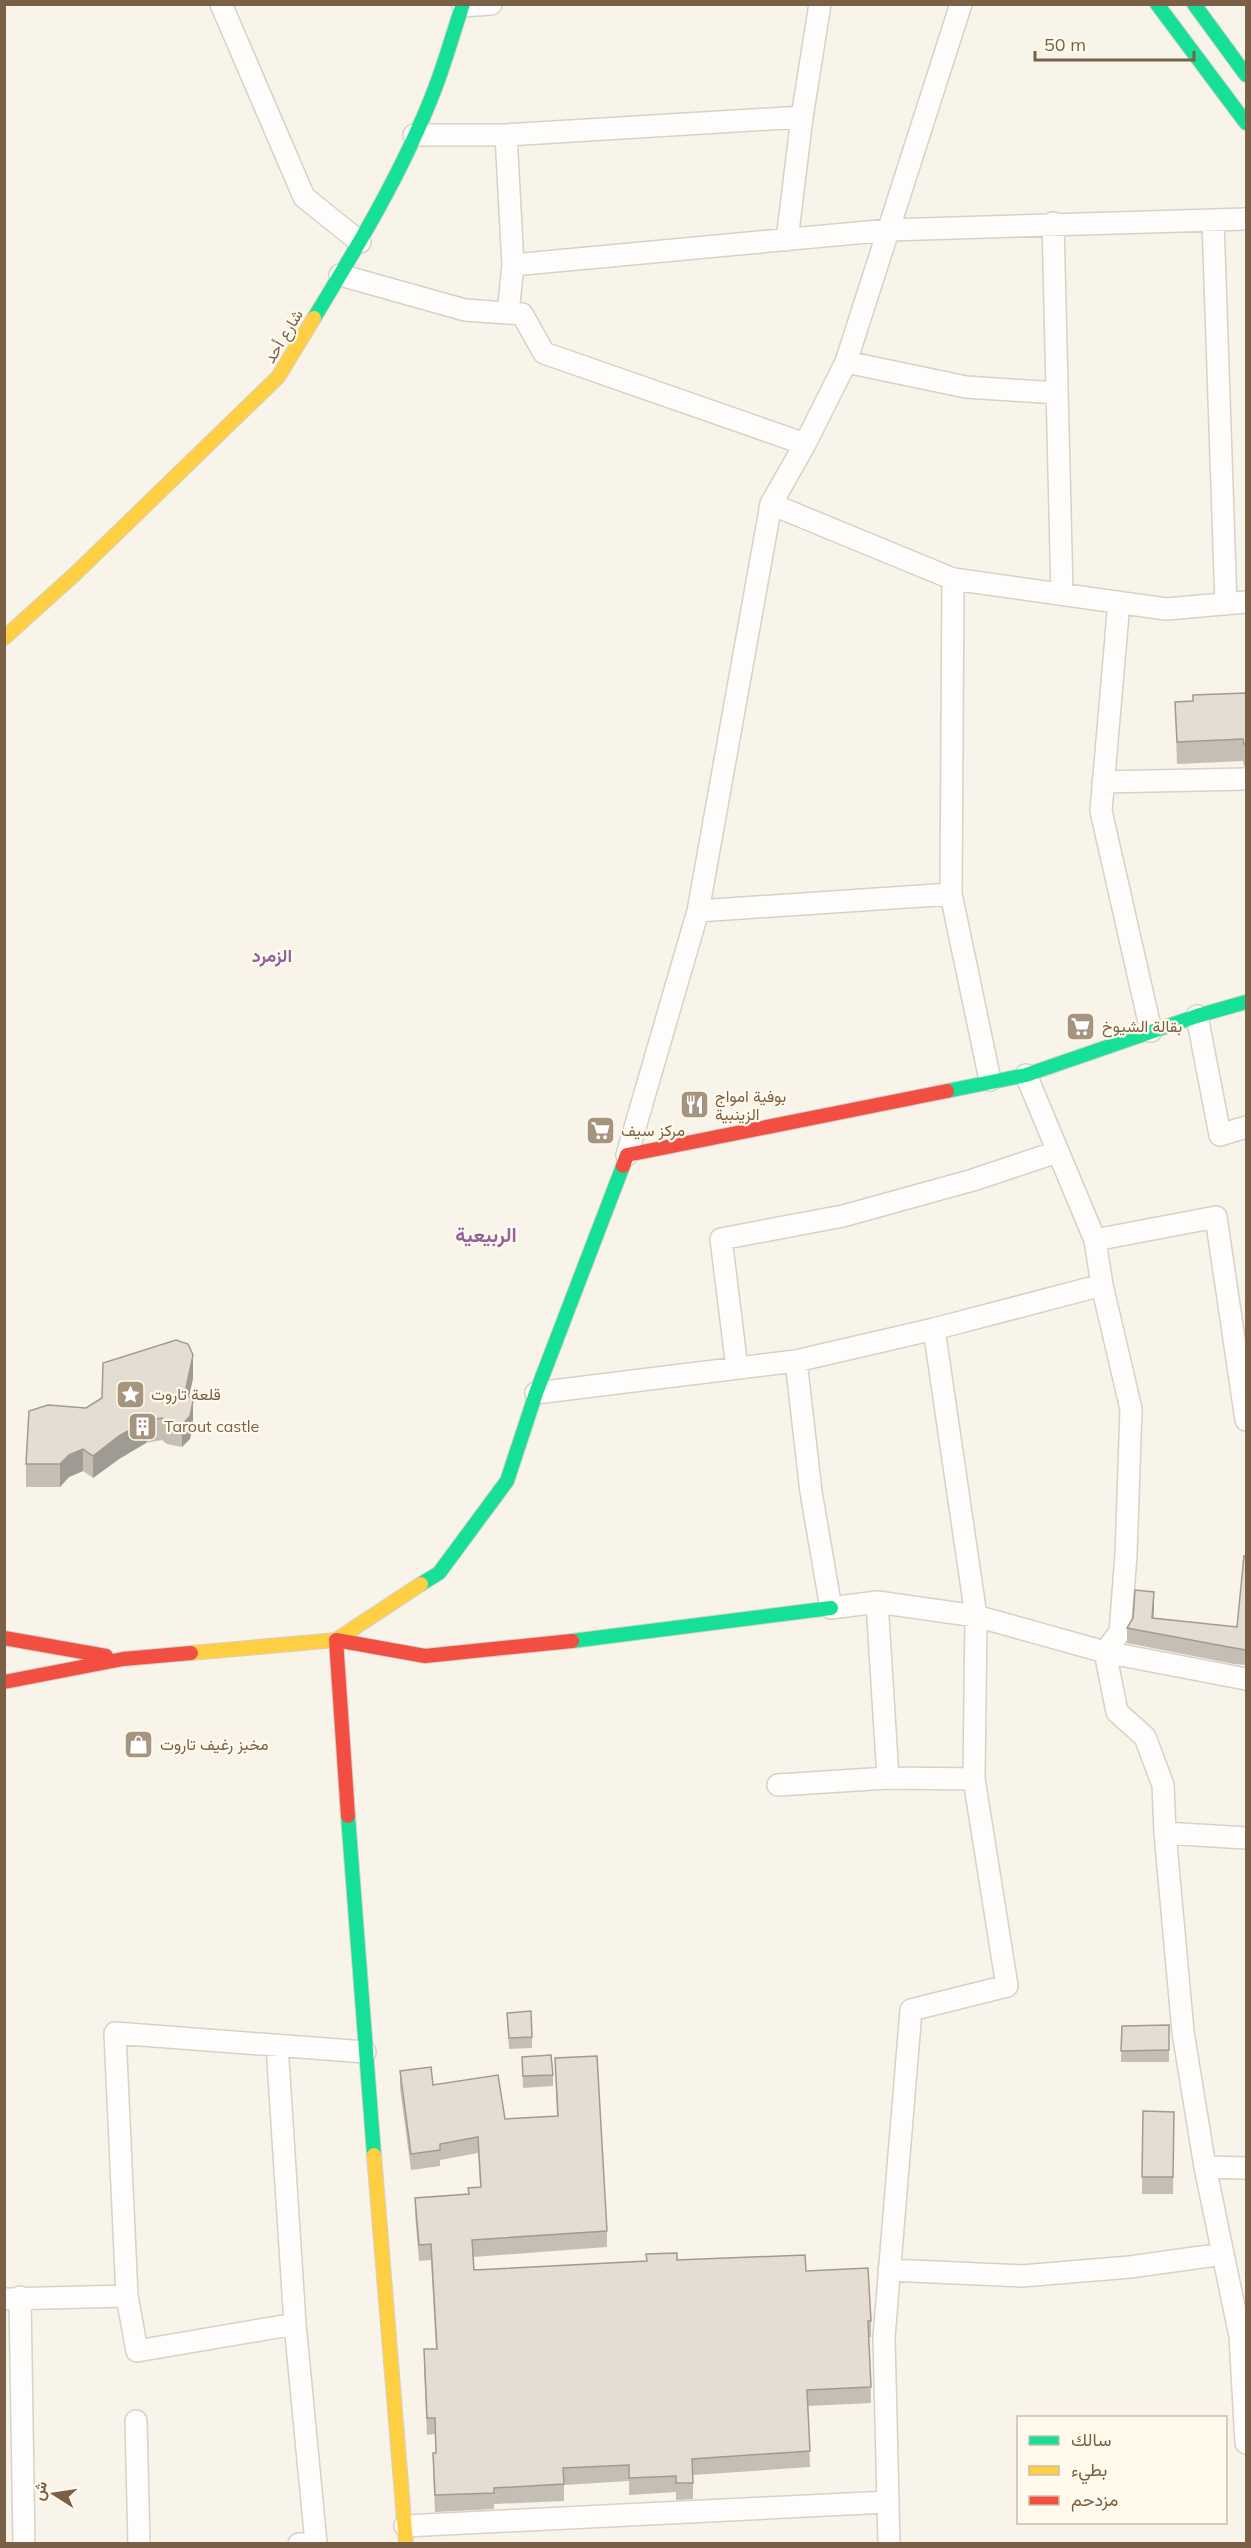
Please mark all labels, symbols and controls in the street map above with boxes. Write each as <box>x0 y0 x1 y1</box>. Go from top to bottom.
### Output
scale bar <box>1035 24 1194 62</box>
text: 50 m <box>1044 33 1086 56</box>
street label: شارع أحد <box>259 305 309 368</box>
district label: الزمرد <box>252 944 292 967</box>
supermarket icon: بقالة الشيوخ <box>1065 1010 1097 1042</box>
place label: بقالة الشيوخ <box>1102 1016 1182 1038</box>
place label: بوفية امواج الزينبية <box>715 1086 786 1125</box>
restaurant icon: بوفية امواج الزينبية <box>678 1089 710 1121</box>
supermarket icon: مركز سيف <box>584 1114 616 1146</box>
place label: مركز سيف <box>621 1120 685 1141</box>
district label: الربيعية <box>455 1222 517 1248</box>
place icon: قلعة تاروت <box>114 1378 146 1410</box>
place label: قلعة تاروت <box>151 1384 221 1405</box>
building icon: Tarout castle <box>127 1410 159 1442</box>
place label: Tarout castle <box>164 1416 259 1436</box>
shop icon: مخبز رغيف تاروت <box>123 1728 155 1760</box>
place label: مخبز رغيف تاروت <box>160 1734 269 1755</box>
legend <box>1017 2416 1227 2524</box>
text: سالك <box>1071 2428 1111 2451</box>
text: بطيء <box>1071 2458 1107 2485</box>
north arrow <box>24 2464 84 2524</box>
text: ش <box>28 2479 51 2502</box>
text: مزدحم <box>1071 2488 1118 2512</box>

